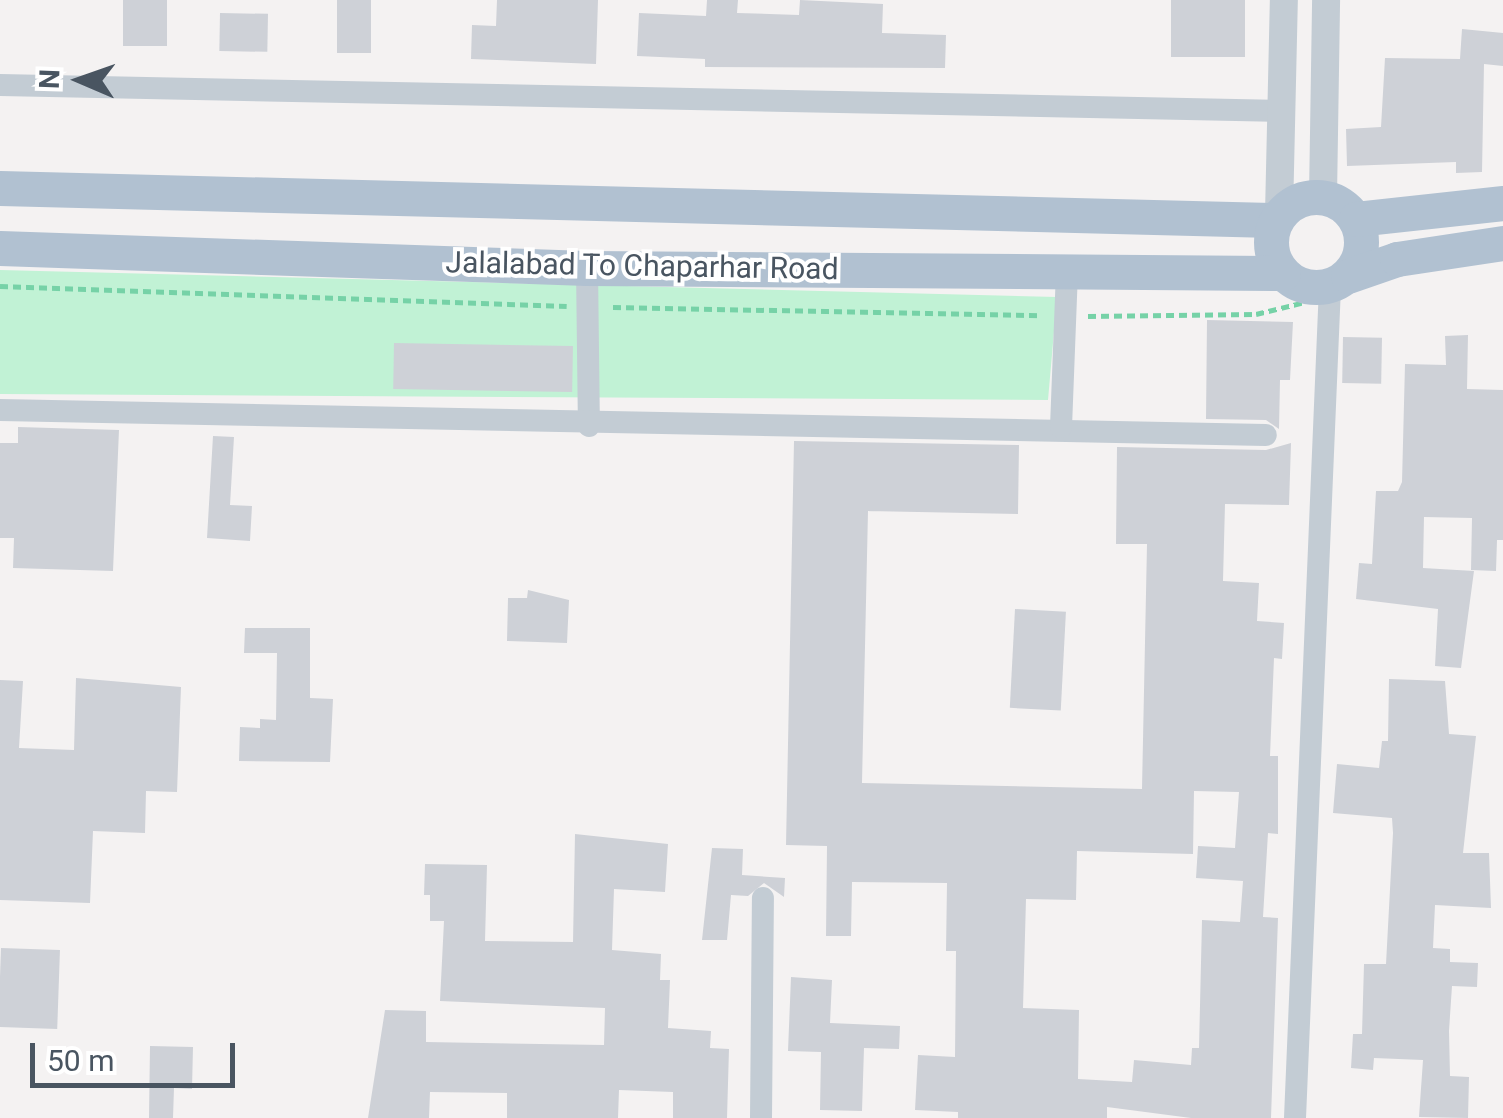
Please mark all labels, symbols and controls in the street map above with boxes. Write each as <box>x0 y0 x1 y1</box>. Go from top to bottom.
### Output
north arrow <box>30 30 130 130</box>
text: N <box>33 68 66 89</box>
street label: Jalalabad To Chaparhar Road <box>445 245 839 287</box>
scale bar <box>35 1023 240 1085</box>
text: 50 m <box>47 1043 114 1078</box>

